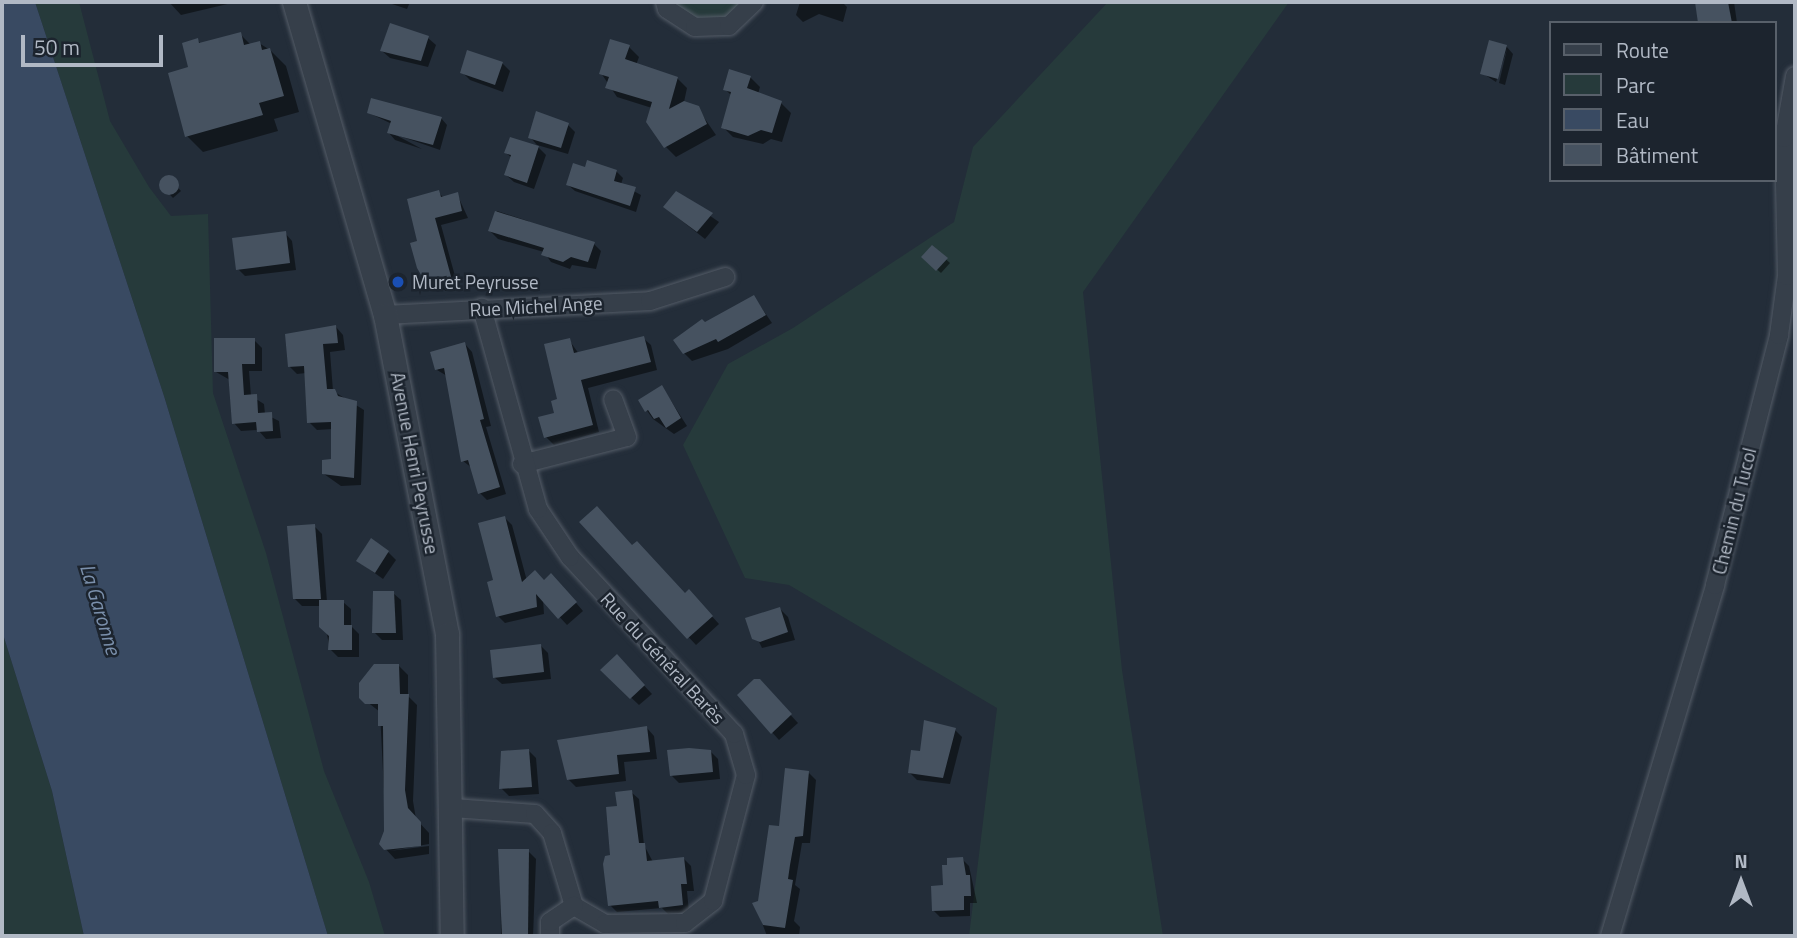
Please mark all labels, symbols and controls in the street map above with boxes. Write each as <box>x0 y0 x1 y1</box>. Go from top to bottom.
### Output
scale bar <box>24 21 166 65</box>
legend <box>1548 21 1776 182</box>
text: 50 m <box>34 31 80 63</box>
text: Route <box>1616 34 1669 66</box>
text: Parc <box>1616 69 1655 101</box>
text: Eau <box>1616 104 1649 136</box>
text: Bâtiment <box>1616 139 1698 171</box>
place label: Muret Peyrusse <box>412 271 539 293</box>
marker: Muret Peyrusse <box>390 274 406 290</box>
street label: Rue Michel Ange <box>469 291 603 321</box>
street label: Avenue Henri Peyrusse <box>386 370 444 556</box>
street label: Chemin du Tucol <box>1707 445 1761 577</box>
water label: La Garonne <box>75 560 127 658</box>
street label: Rue du Général Barès <box>596 587 730 729</box>
text: N <box>1734 846 1748 875</box>
north arrow <box>1706 847 1776 917</box>

